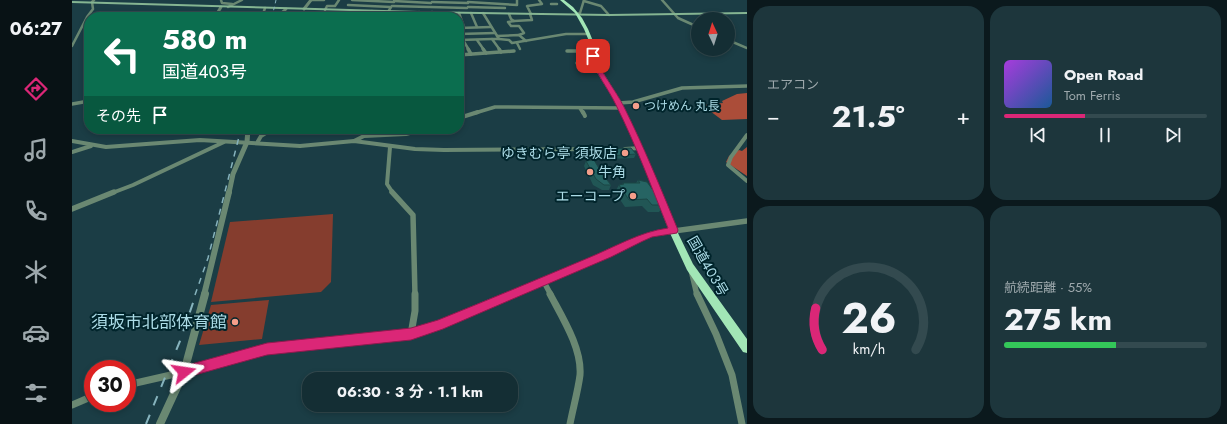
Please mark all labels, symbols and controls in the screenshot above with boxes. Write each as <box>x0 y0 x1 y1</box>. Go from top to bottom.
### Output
north arrow <box>691 12 735 56</box>
map controls <box>691 12 735 56</box>
text: 06:27 <box>10 16 62 42</box>
text: 580 m <box>162 19 248 60</box>
icon: left <box>96 28 148 80</box>
pin <box>576 39 610 73</box>
icon: arrive <box>582 45 604 67</box>
text: 国道403号 <box>162 59 247 85</box>
text: Open Road <box>1064 64 1143 86</box>
icon: directions <box>22 75 50 103</box>
text: エアコン <box>767 75 819 94</box>
text: Tom Ferris <box>1064 86 1120 105</box>
text: 21.5° <box>832 95 905 138</box>
place label: つけめん 丸長 <box>644 97 720 115</box>
text: − <box>767 100 780 132</box>
text: + <box>956 100 970 132</box>
marker: つけめん 丸長 <box>631 101 641 111</box>
icon: arrive <box>149 104 171 126</box>
text: その先 <box>96 105 141 127</box>
icon: previous <box>1027 124 1049 146</box>
icon: pause <box>1094 124 1116 146</box>
icon: next <box>1162 124 1184 146</box>
icon: music <box>22 136 50 164</box>
place label: ゆきむら亭 須坂店 <box>501 143 617 163</box>
marker: ゆきむら亭 須坂店 <box>620 148 630 158</box>
place label: 牛角 <box>598 162 626 182</box>
marker: 牛角 <box>585 167 595 177</box>
place label: エーコープ <box>556 186 625 206</box>
marker: エーコープ <box>628 191 638 201</box>
icon: phone <box>22 197 50 225</box>
street label: 国道403号 <box>683 232 733 300</box>
icon: climate <box>22 258 50 286</box>
text: 航続距離 · 55% <box>1004 278 1092 297</box>
text: 26 <box>841 288 896 349</box>
text: 275 km <box>1004 298 1112 341</box>
place label: 須坂市北部体育館 <box>91 310 227 334</box>
marker: 須坂市北部体育館 <box>230 317 240 327</box>
icon: car <box>22 319 50 347</box>
text: km/h <box>852 339 885 359</box>
position arrow <box>163 351 205 393</box>
speed limit sign: 30 <box>84 360 136 412</box>
icon: filters <box>22 379 50 407</box>
text: 06:30 · 3 分 · 1.1 km <box>337 381 483 403</box>

